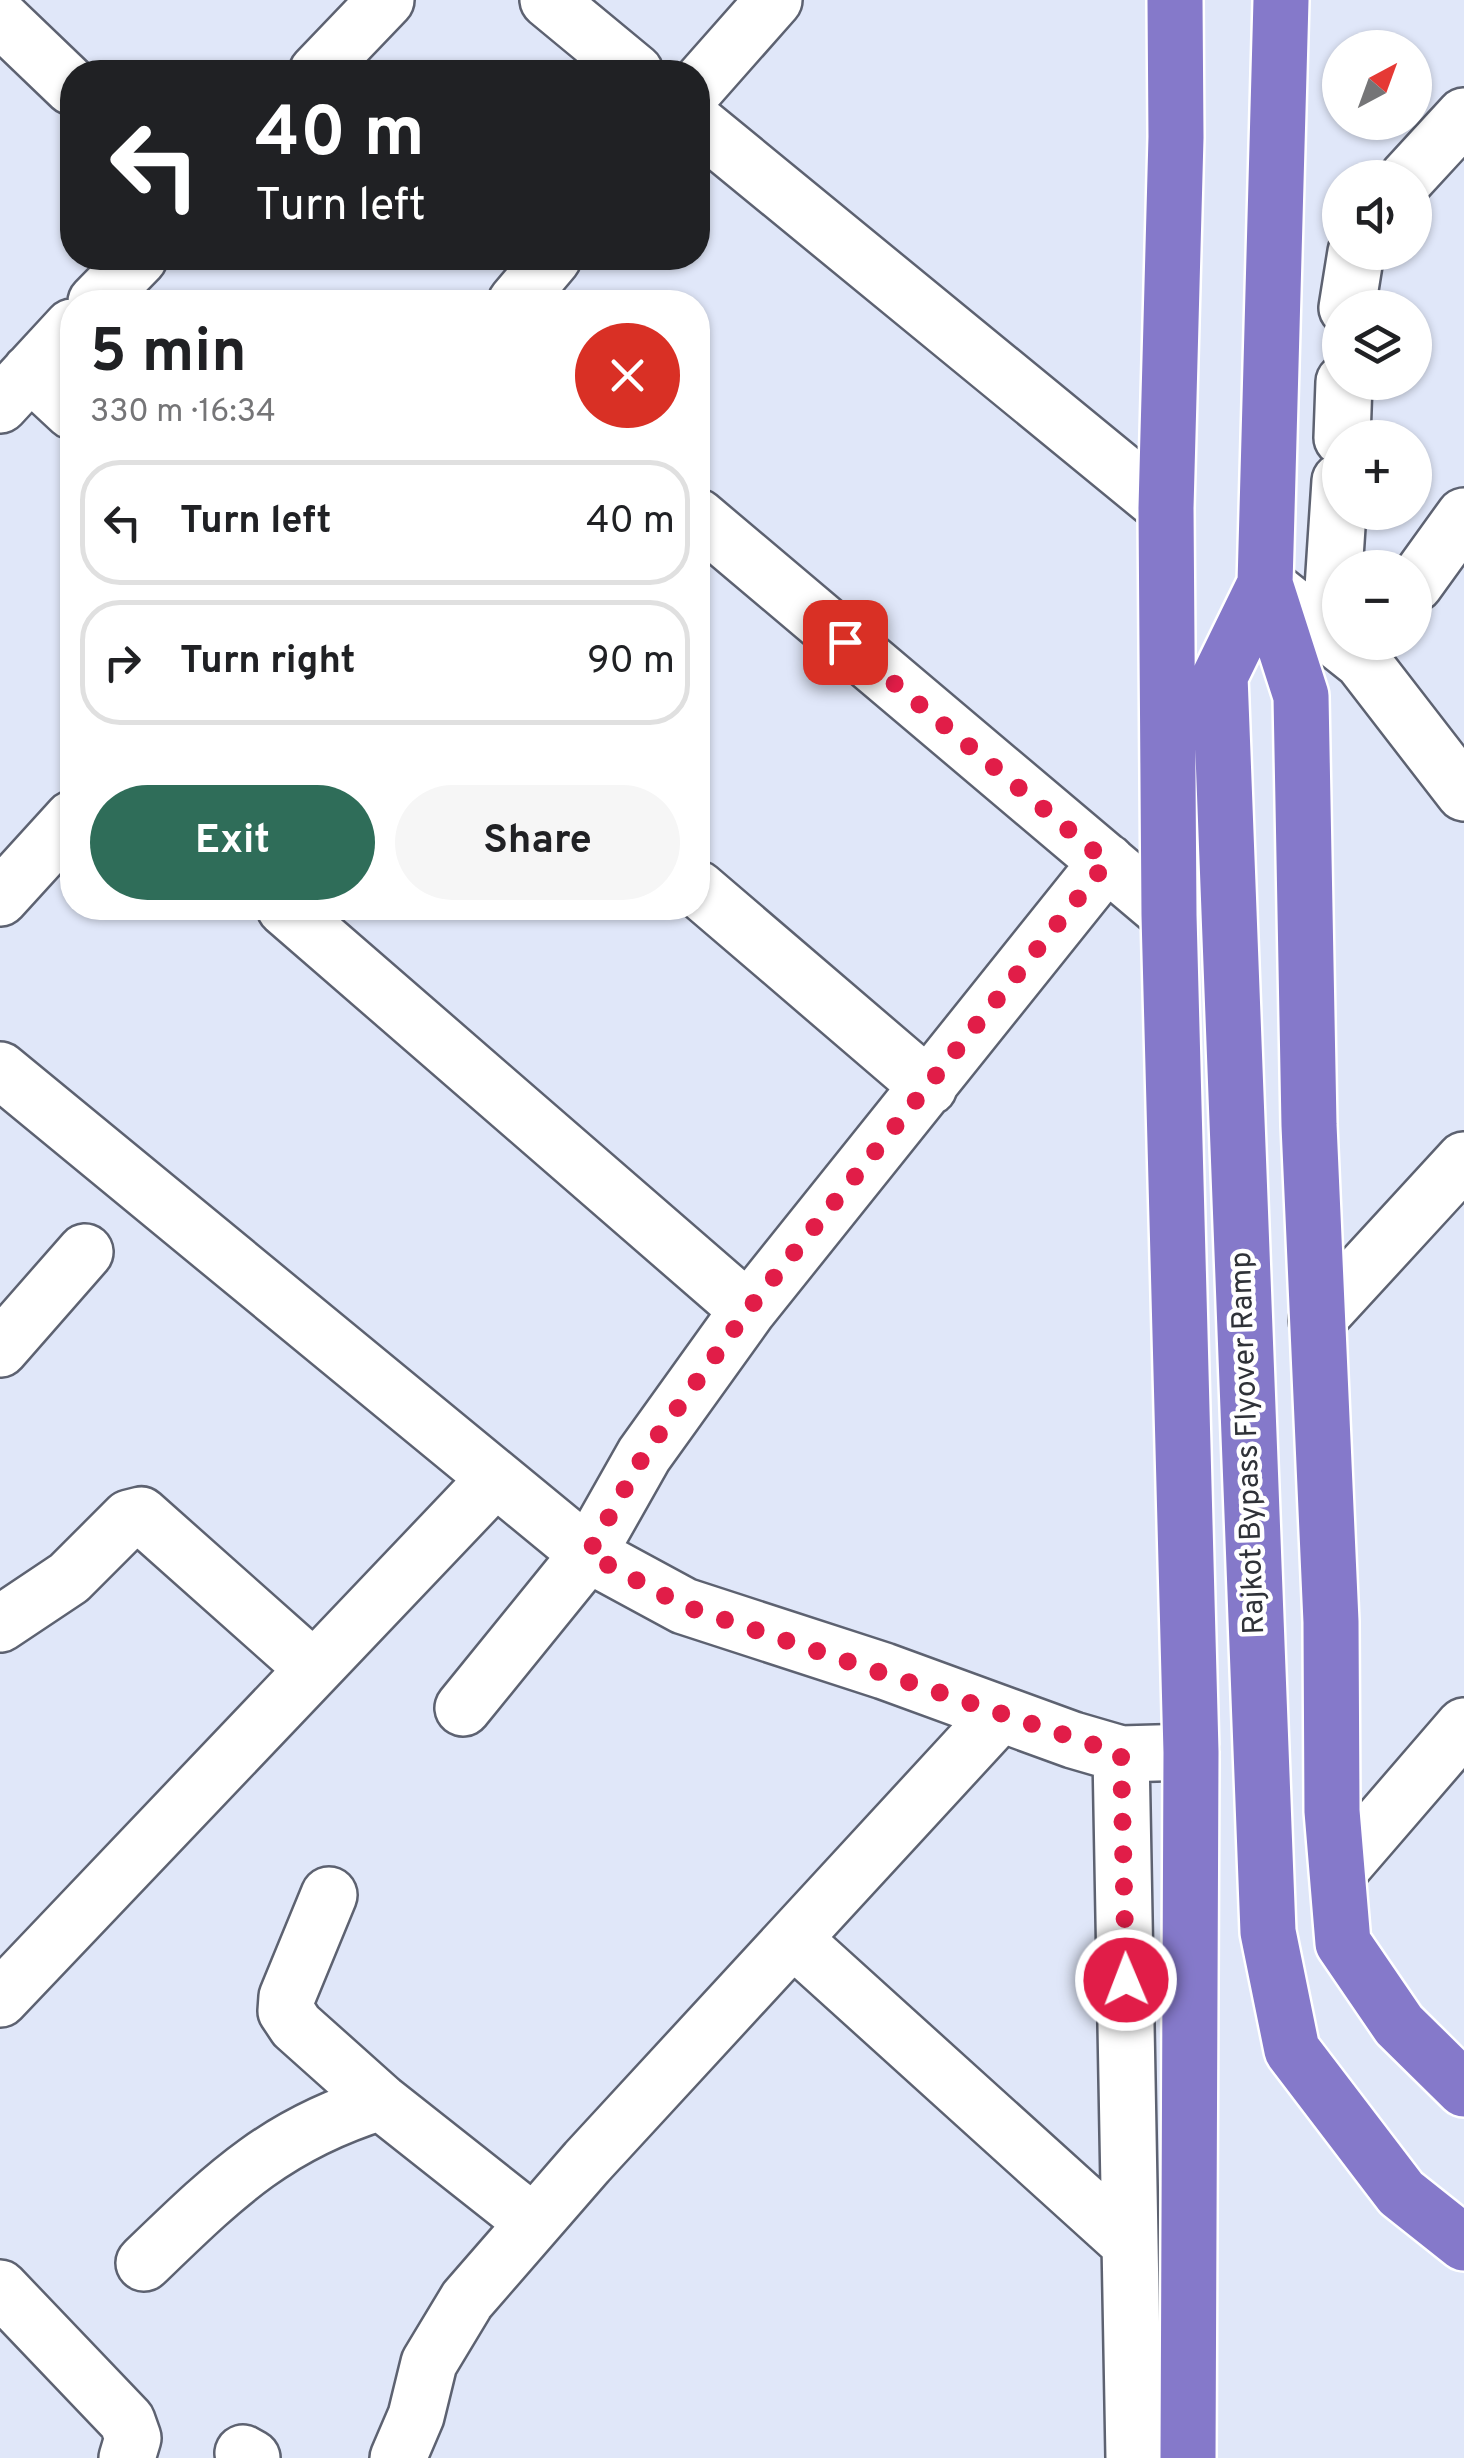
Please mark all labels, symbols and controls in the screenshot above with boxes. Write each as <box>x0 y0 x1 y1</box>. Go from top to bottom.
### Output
north arrow <box>1322 30 1432 140</box>
map controls <box>1322 30 1432 660</box>
text: 40 m <box>255 92 425 181</box>
icon: left <box>90 100 220 230</box>
button: sound <box>1322 160 1432 270</box>
text: Turn left <box>255 179 426 236</box>
button: layers <box>1322 290 1432 400</box>
text: 5 min <box>90 317 247 393</box>
button: close <box>575 323 680 428</box>
text: 330 m · 16:34 <box>90 393 276 433</box>
button: + <box>1322 420 1432 530</box>
icon: left <box>95 495 150 550</box>
text: Turn left <box>180 498 332 547</box>
text: 40 m <box>586 498 675 547</box>
button: − <box>1322 550 1432 660</box>
pin <box>803 600 888 685</box>
icon: arrive <box>818 615 873 670</box>
icon: right <box>95 635 150 690</box>
text: Turn right <box>180 638 355 687</box>
text: 90 m <box>587 638 675 687</box>
button: Exit <box>90 785 375 900</box>
button: Share <box>395 785 680 900</box>
street label: Rajkot Bypass Flyover Ramp <box>1224 1251 1274 1635</box>
position arrow <box>1074 1928 1178 2032</box>

